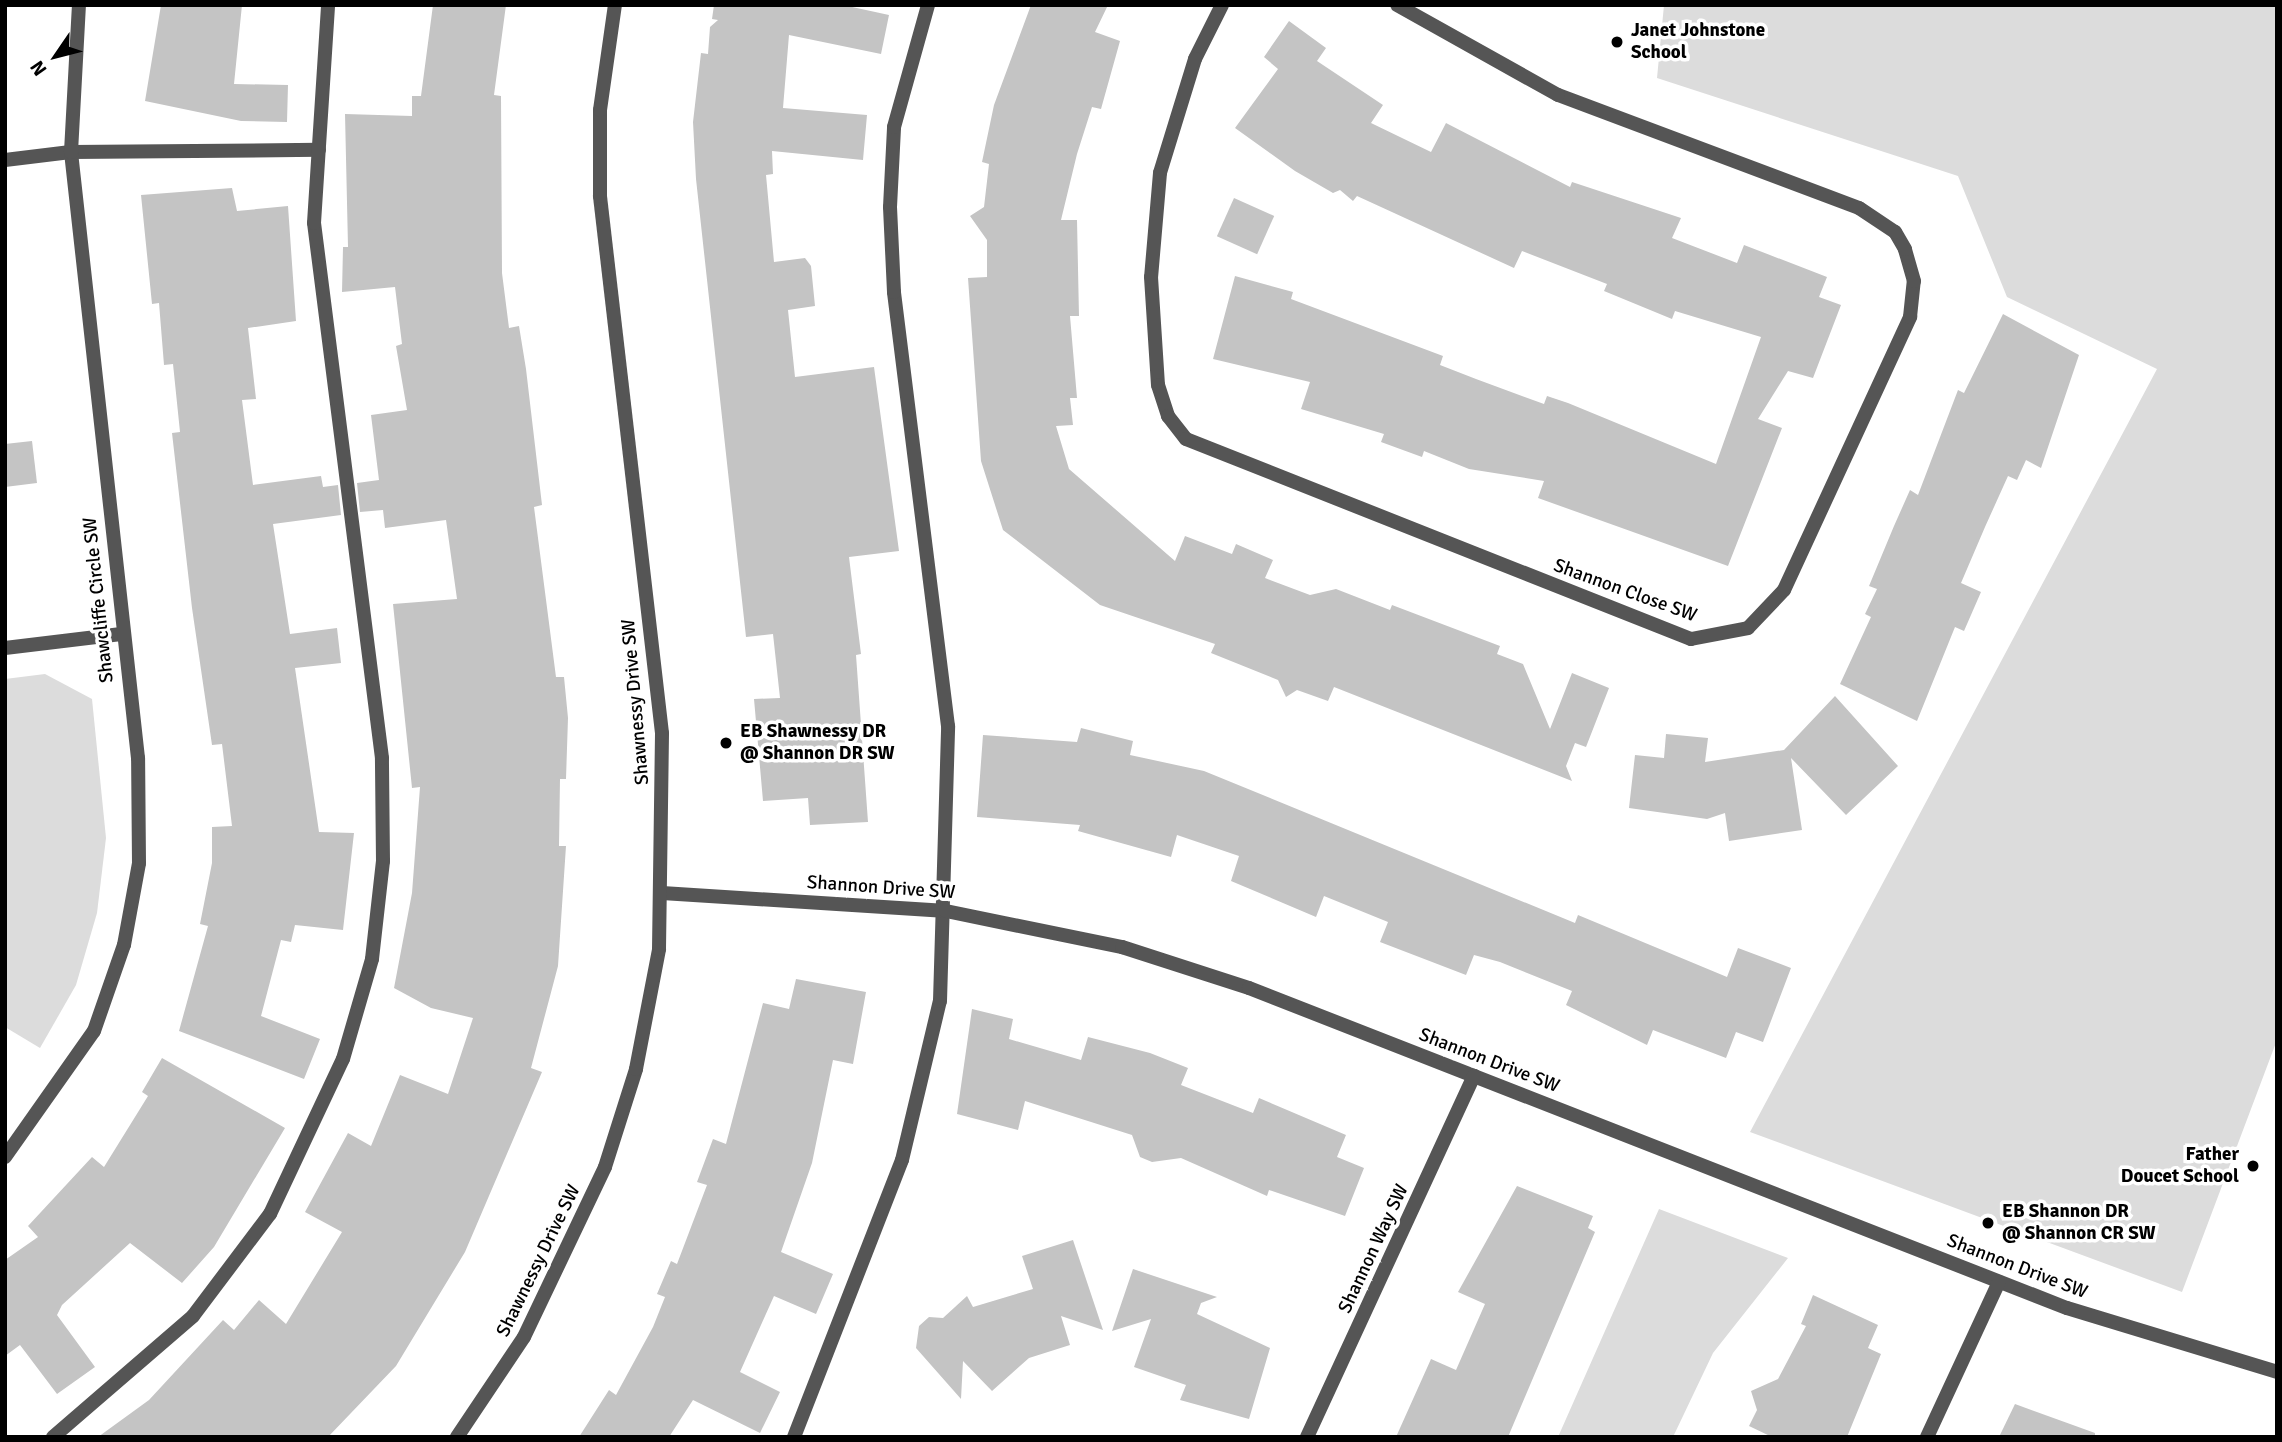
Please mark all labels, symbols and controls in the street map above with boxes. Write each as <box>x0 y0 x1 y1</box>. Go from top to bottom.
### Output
place label: Janet Johnstone School <box>1631 20 1765 64</box>
north arrow <box>21 21 91 91</box>
marker: Janet Johnstone School <box>1609 34 1625 50</box>
text: N <box>25 56 52 80</box>
street label: Shawcliffe Circle SW <box>79 516 119 684</box>
street label: Shannon Close SW <box>1550 555 1700 627</box>
street label: Shawnessy Drive SW <box>617 618 655 786</box>
place label: EB Shawnessy DR @ Shannon DR SW <box>740 721 895 765</box>
marker: EB Shawnessy DR @ Shannon DR SW <box>718 735 734 751</box>
street label: Shannon Drive SW <box>806 871 956 905</box>
street label: Shannon Drive SW <box>1416 1024 1562 1098</box>
place label: Father Doucet School <box>2121 1144 2239 1188</box>
marker: Father Doucet School <box>2245 1158 2261 1174</box>
street label: Shawnessy Drive SW <box>492 1181 586 1341</box>
street label: Shannon Way SW <box>1334 1181 1414 1317</box>
place label: EB Shannon DR @ Shannon CR SW <box>2002 1201 2156 1245</box>
marker: EB Shannon DR @ Shannon CR SW <box>1980 1215 1996 1231</box>
street label: Shannon Drive SW <box>1944 1230 2090 1304</box>

